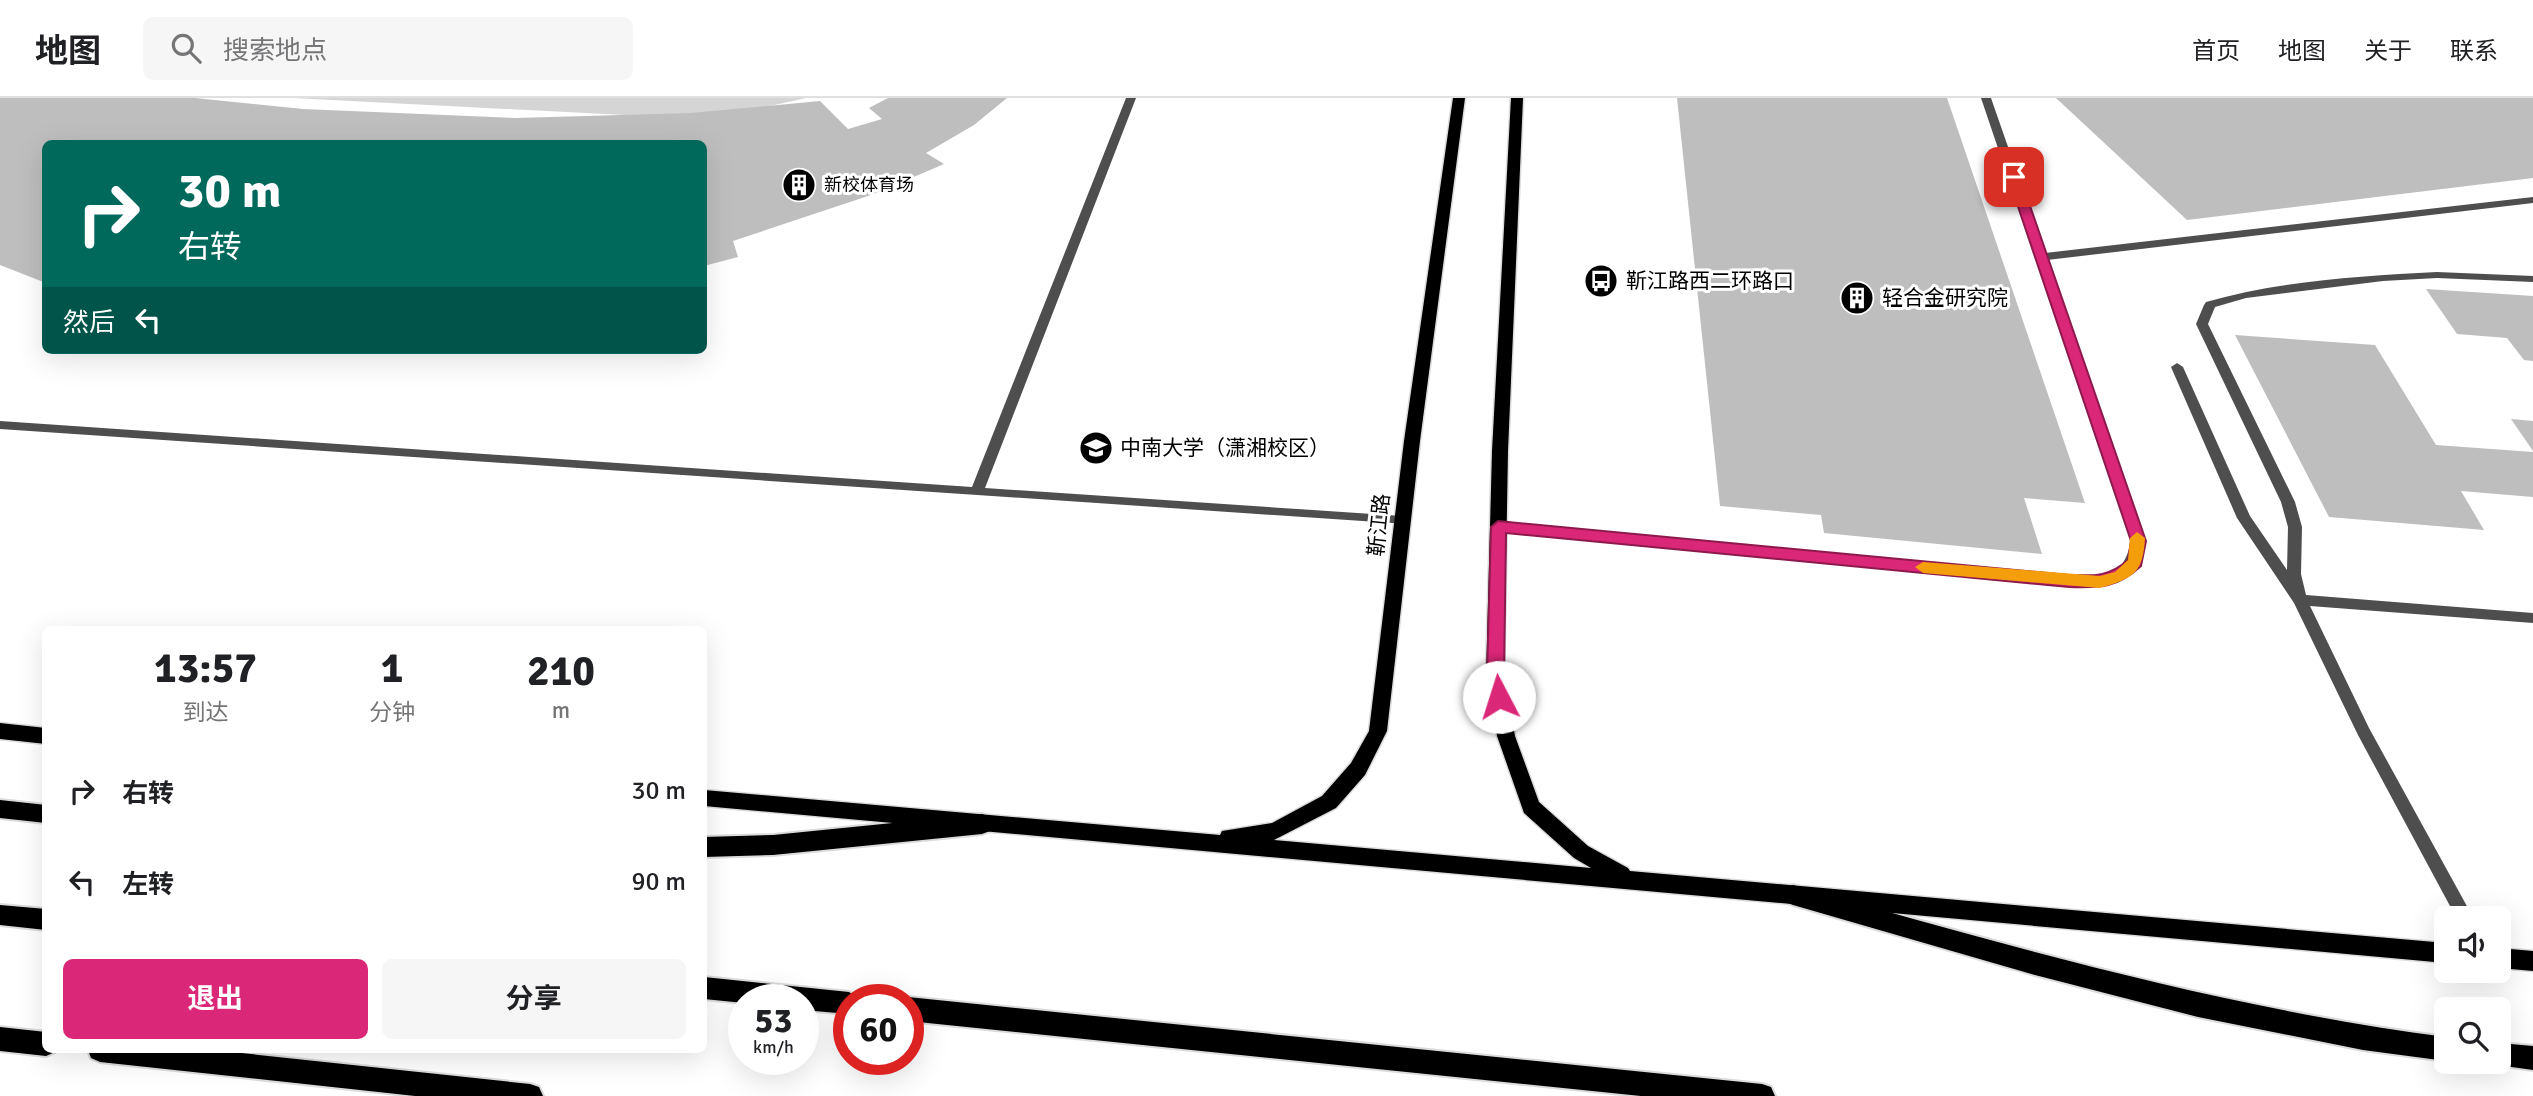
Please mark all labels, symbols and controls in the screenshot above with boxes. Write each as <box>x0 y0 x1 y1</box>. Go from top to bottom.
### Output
search box <box>143 17 633 80</box>
icon: search <box>167 29 205 67</box>
text: 地图 <box>35 31 101 72</box>
text: 搜索地点 <box>223 35 327 67</box>
text: 首页 <box>2192 36 2240 66</box>
text: 地图 <box>2278 36 2326 66</box>
text: 关于 <box>2364 36 2412 66</box>
text: 联系 <box>2450 36 2498 66</box>
pin <box>1984 147 2044 207</box>
icon: arrive <box>1995 158 2033 196</box>
text: 30 m <box>178 161 281 221</box>
building icon: 新校体育场 <box>780 166 818 204</box>
icon: right <box>63 168 154 259</box>
place label: 新校体育场 <box>824 174 914 196</box>
text: 右转 <box>178 228 242 267</box>
bus stop icon: 靳江路西二环路口 <box>1582 262 1620 300</box>
place label: 靳江路西二环路口 <box>1626 268 1794 294</box>
building icon: 轻合金研究院 <box>1838 279 1876 317</box>
place label: 轻合金研究院 <box>1882 285 2008 311</box>
icon: left <box>129 301 167 339</box>
text: 然后 <box>63 307 115 339</box>
school or university icon: 中南大学（潇湘校区） <box>1077 429 1115 467</box>
place label: 中南大学（潇湘校区） <box>1120 435 1330 461</box>
street label: 靳江路 <box>1363 492 1395 558</box>
text: 13:57 <box>154 643 257 694</box>
text: 1 <box>381 643 403 694</box>
text: 210 <box>527 646 595 697</box>
position arrow <box>1462 660 1536 734</box>
text: m <box>552 696 570 725</box>
text: 到达 <box>183 698 229 727</box>
text: 分钟 <box>369 698 415 727</box>
icon: right <box>63 772 101 810</box>
text: 30 m <box>631 775 686 807</box>
text: 右转 <box>122 778 174 810</box>
icon: left <box>63 863 101 901</box>
text: 90 m <box>631 866 686 898</box>
text: 左转 <box>122 869 174 901</box>
map controls <box>2434 906 2511 1074</box>
button: sound <box>2434 906 2511 983</box>
button: 退出 <box>63 959 368 1039</box>
button: 分享 <box>382 959 686 1039</box>
speed limit sign: 60 <box>833 984 924 1075</box>
button: search <box>2434 997 2511 1074</box>
text: 53 <box>755 999 792 1042</box>
text: km/h <box>753 1036 794 1058</box>

